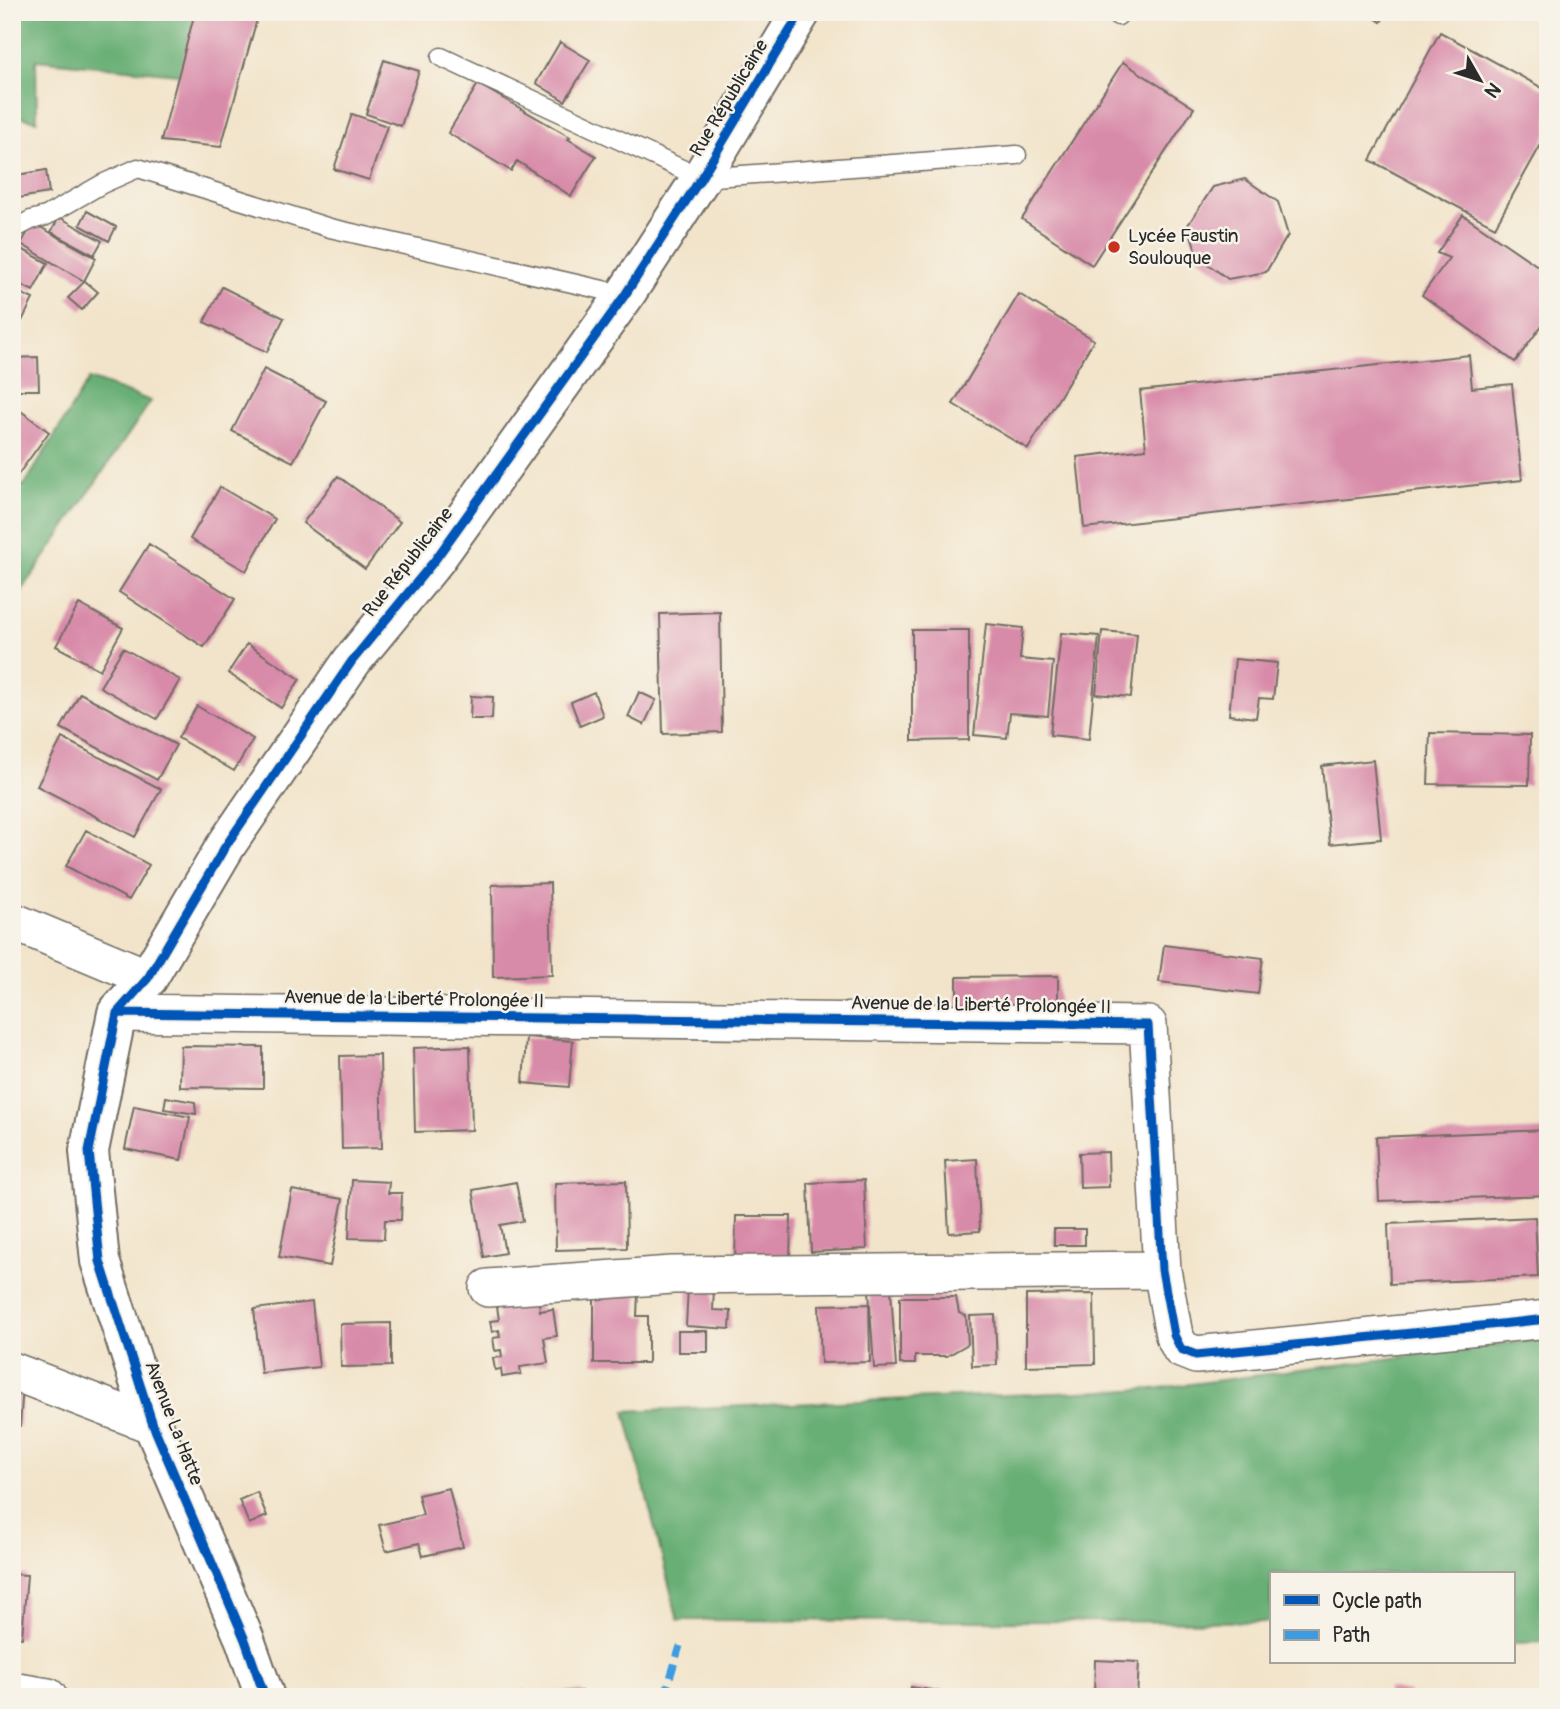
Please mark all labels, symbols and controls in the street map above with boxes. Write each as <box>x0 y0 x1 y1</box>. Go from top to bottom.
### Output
street label: Rue Républicaine <box>685 34 774 161</box>
north arrow <box>1444 46 1514 116</box>
text: N <box>1479 78 1506 103</box>
place label: Lycée Faustin Soulouque <box>1128 224 1239 270</box>
marker: Lycée Faustin Soulouque <box>1106 239 1122 255</box>
street label: Rue Républicaine <box>358 502 459 622</box>
street label: Avenue de la Liberté Prolongée II <box>284 985 544 1013</box>
street label: Avenue de la Liberté Prolongée II <box>851 991 1111 1019</box>
street label: Avenue La Hatte <box>139 1357 209 1489</box>
legend <box>1270 1572 1514 1664</box>
text: Cycle path <box>1332 1588 1422 1615</box>
text: Path <box>1332 1622 1370 1649</box>

